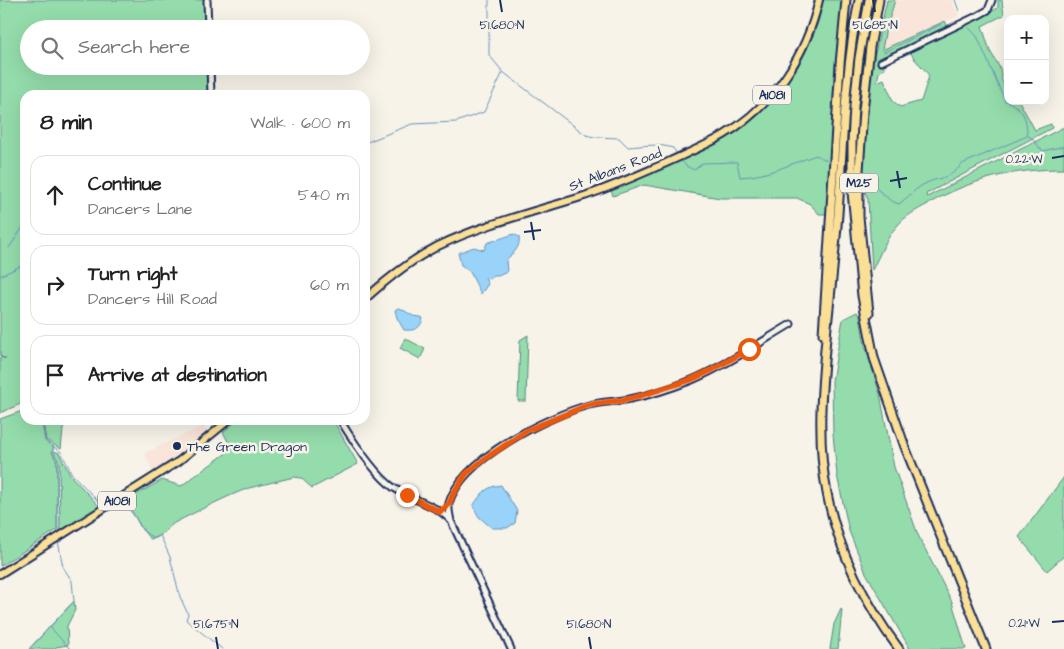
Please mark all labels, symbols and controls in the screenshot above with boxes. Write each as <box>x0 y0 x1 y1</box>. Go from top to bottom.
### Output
map controls <box>1004 15 1049 105</box>
button: + <box>1004 15 1049 60</box>
text: 51.680°N <box>480 17 525 34</box>
text: 51.685°N <box>852 17 898 34</box>
search box <box>20 20 370 75</box>
icon: search <box>38 34 66 62</box>
text: Search here <box>78 34 190 61</box>
button: − <box>1004 60 1049 105</box>
road number: A1081 <box>753 86 791 104</box>
text: 8 min <box>40 108 92 137</box>
text: Walk · 600 m <box>250 112 350 134</box>
street label: St Albans Road <box>566 143 665 197</box>
text: 0.22°W <box>1006 151 1043 168</box>
text: Continue <box>88 171 162 198</box>
road number: M25 <box>840 174 878 192</box>
icon: ahead <box>41 181 69 209</box>
text: 540 m <box>298 184 349 206</box>
text: Dancers Lane <box>88 198 192 220</box>
text: Turn right <box>88 261 177 288</box>
icon: right <box>41 271 69 299</box>
text: 60 m <box>310 274 349 296</box>
text: Dancers Hill Road <box>88 288 217 310</box>
route start <box>738 338 761 361</box>
icon: arrive <box>41 361 69 389</box>
text: Arrive at destination <box>88 362 267 389</box>
place label: The Green Dragon <box>187 437 307 457</box>
marker: The Green Dragon <box>171 440 183 452</box>
route end <box>396 484 419 507</box>
road number: A1081 <box>98 492 136 511</box>
text: 0.21°W <box>1008 615 1041 632</box>
text: 51.675°N <box>193 616 239 633</box>
text: 51.680°N <box>567 616 612 633</box>

